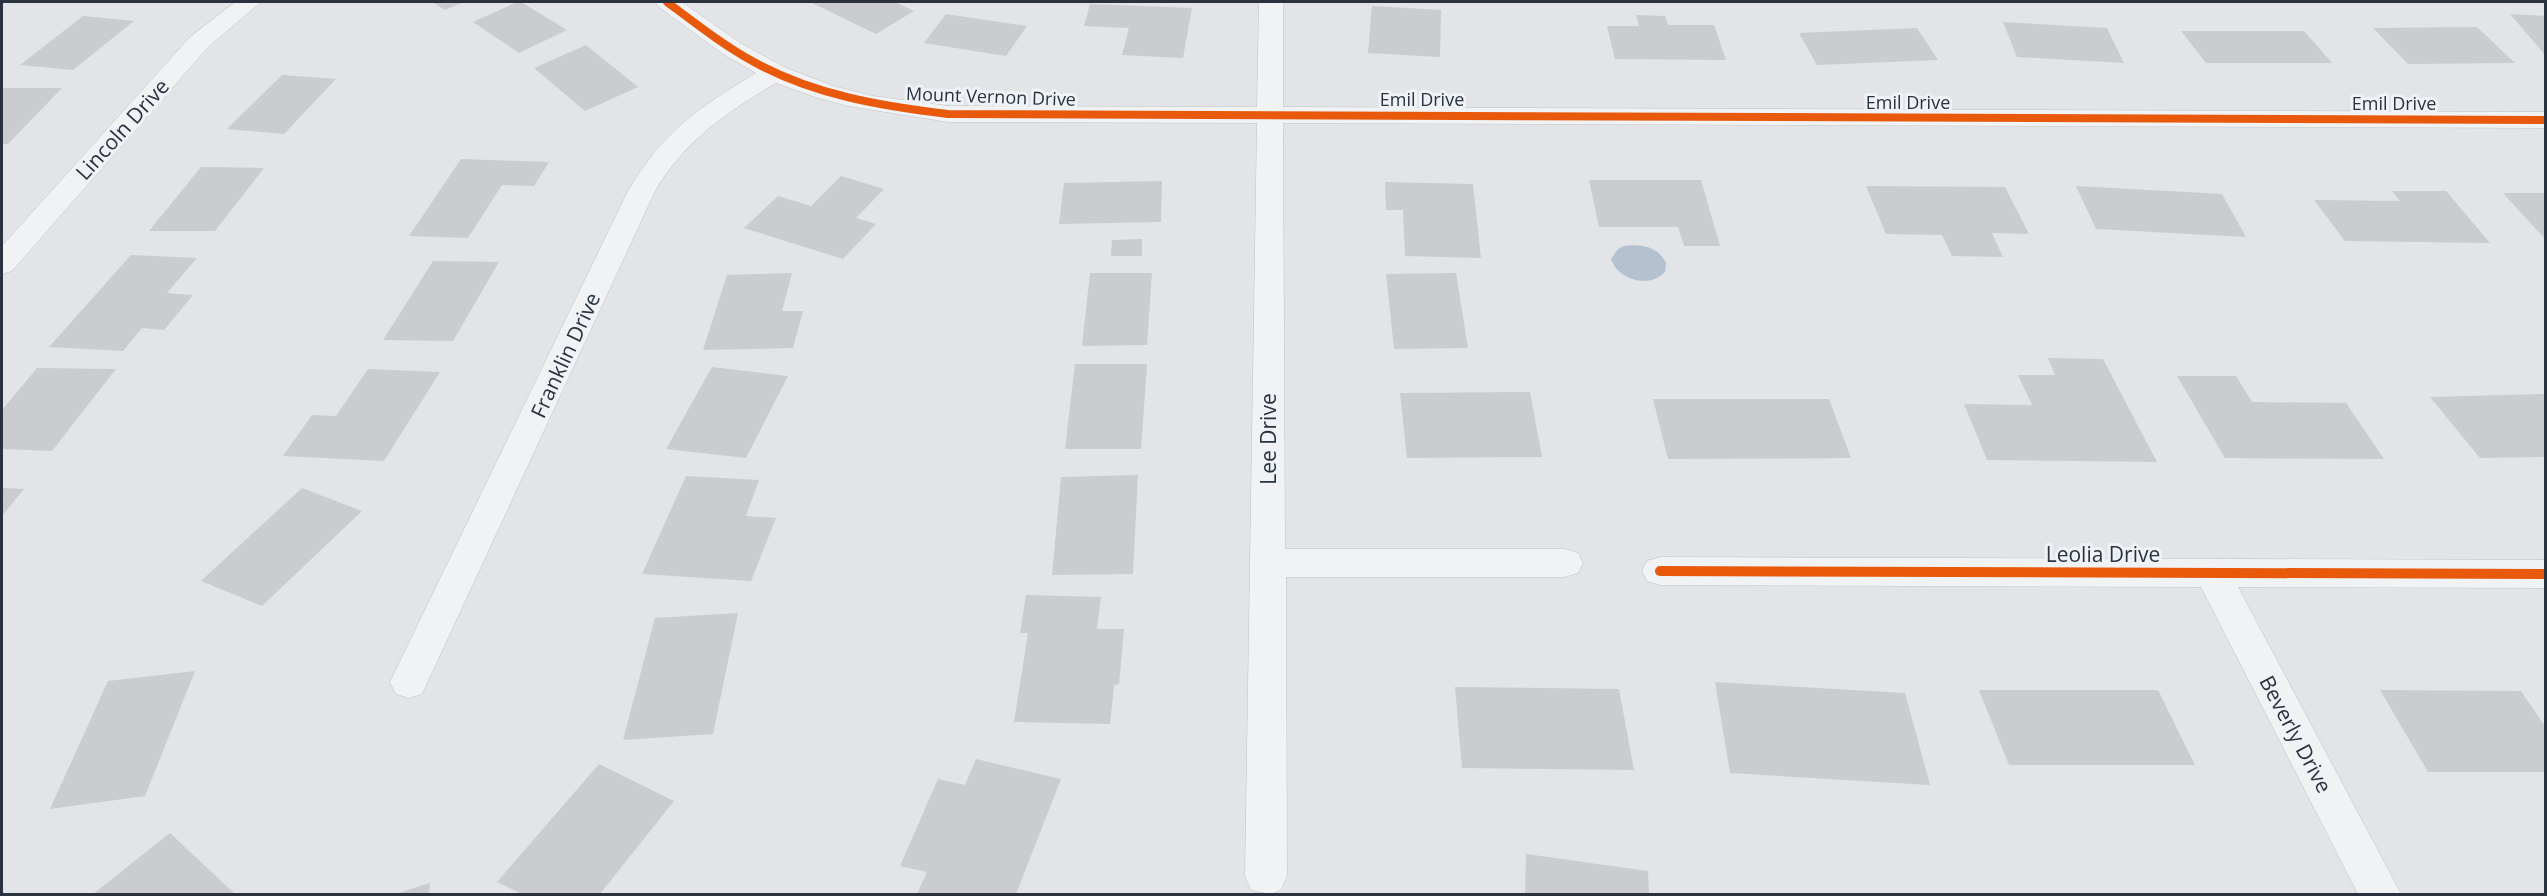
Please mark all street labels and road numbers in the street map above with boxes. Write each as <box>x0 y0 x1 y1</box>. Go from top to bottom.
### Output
street label: Lincoln Drive <box>69 72 175 186</box>
street label: Mount Vernon Drive <box>906 81 1076 111</box>
street label: Emil Drive <box>1380 87 1464 111</box>
street label: Emil Drive <box>1866 90 1950 114</box>
street label: Emil Drive <box>2352 91 2436 115</box>
street label: Franklin Drive <box>524 288 606 422</box>
street label: Lee Drive <box>1254 393 1282 485</box>
street label: Leolia Drive <box>2046 540 2160 568</box>
street label: Beverly Drive <box>2253 671 2339 797</box>

